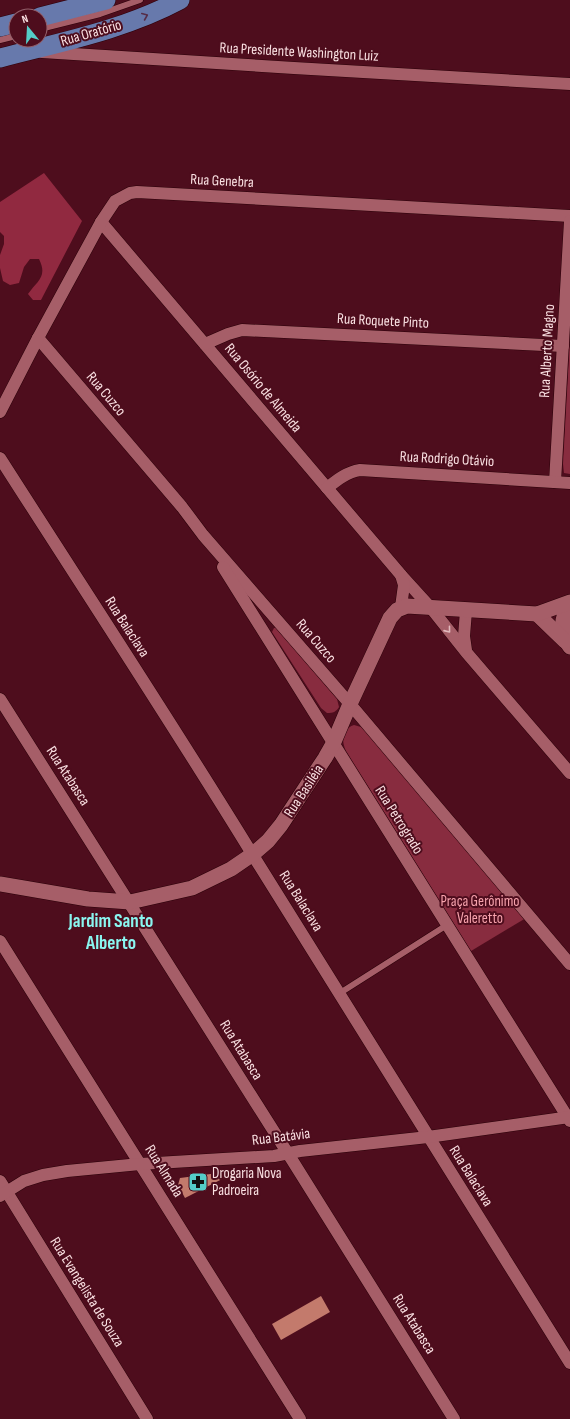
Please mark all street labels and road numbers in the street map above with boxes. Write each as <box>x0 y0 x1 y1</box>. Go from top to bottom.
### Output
street label: Rua Oratório <box>58 15 124 51</box>
street label: Rua Presidente Washington Luiz <box>219 38 380 66</box>
street label: Rua Genebra <box>190 170 254 192</box>
street label: Rua Alberto Magno <box>535 304 559 398</box>
street label: Rua Roquete Pinto <box>337 309 429 333</box>
street label: Rua Osório de Almeida <box>220 340 306 437</box>
street label: Rua Cuzco <box>82 368 130 420</box>
street label: Rua Rodrigo Otávio <box>399 447 495 471</box>
street label: Rua Balaclava <box>100 593 154 661</box>
street label: Rua Cuzco <box>292 615 340 667</box>
street label: Rua Atabasca <box>42 743 94 809</box>
street label: Rua Basiléia <box>280 761 328 821</box>
street label: Rua Petrogrado <box>371 782 427 858</box>
street label: Rua Balaclava <box>275 867 327 935</box>
street label: Rua Atabasca <box>215 1017 267 1084</box>
street label: Rua Batávia <box>251 1124 311 1150</box>
street label: Rua Almada <box>141 1141 188 1201</box>
street label: Rua Balaclava <box>445 1142 497 1210</box>
street label: Rua Evangelista de Souza <box>46 1234 129 1351</box>
street label: Rua Atabasca <box>388 1291 440 1358</box>

